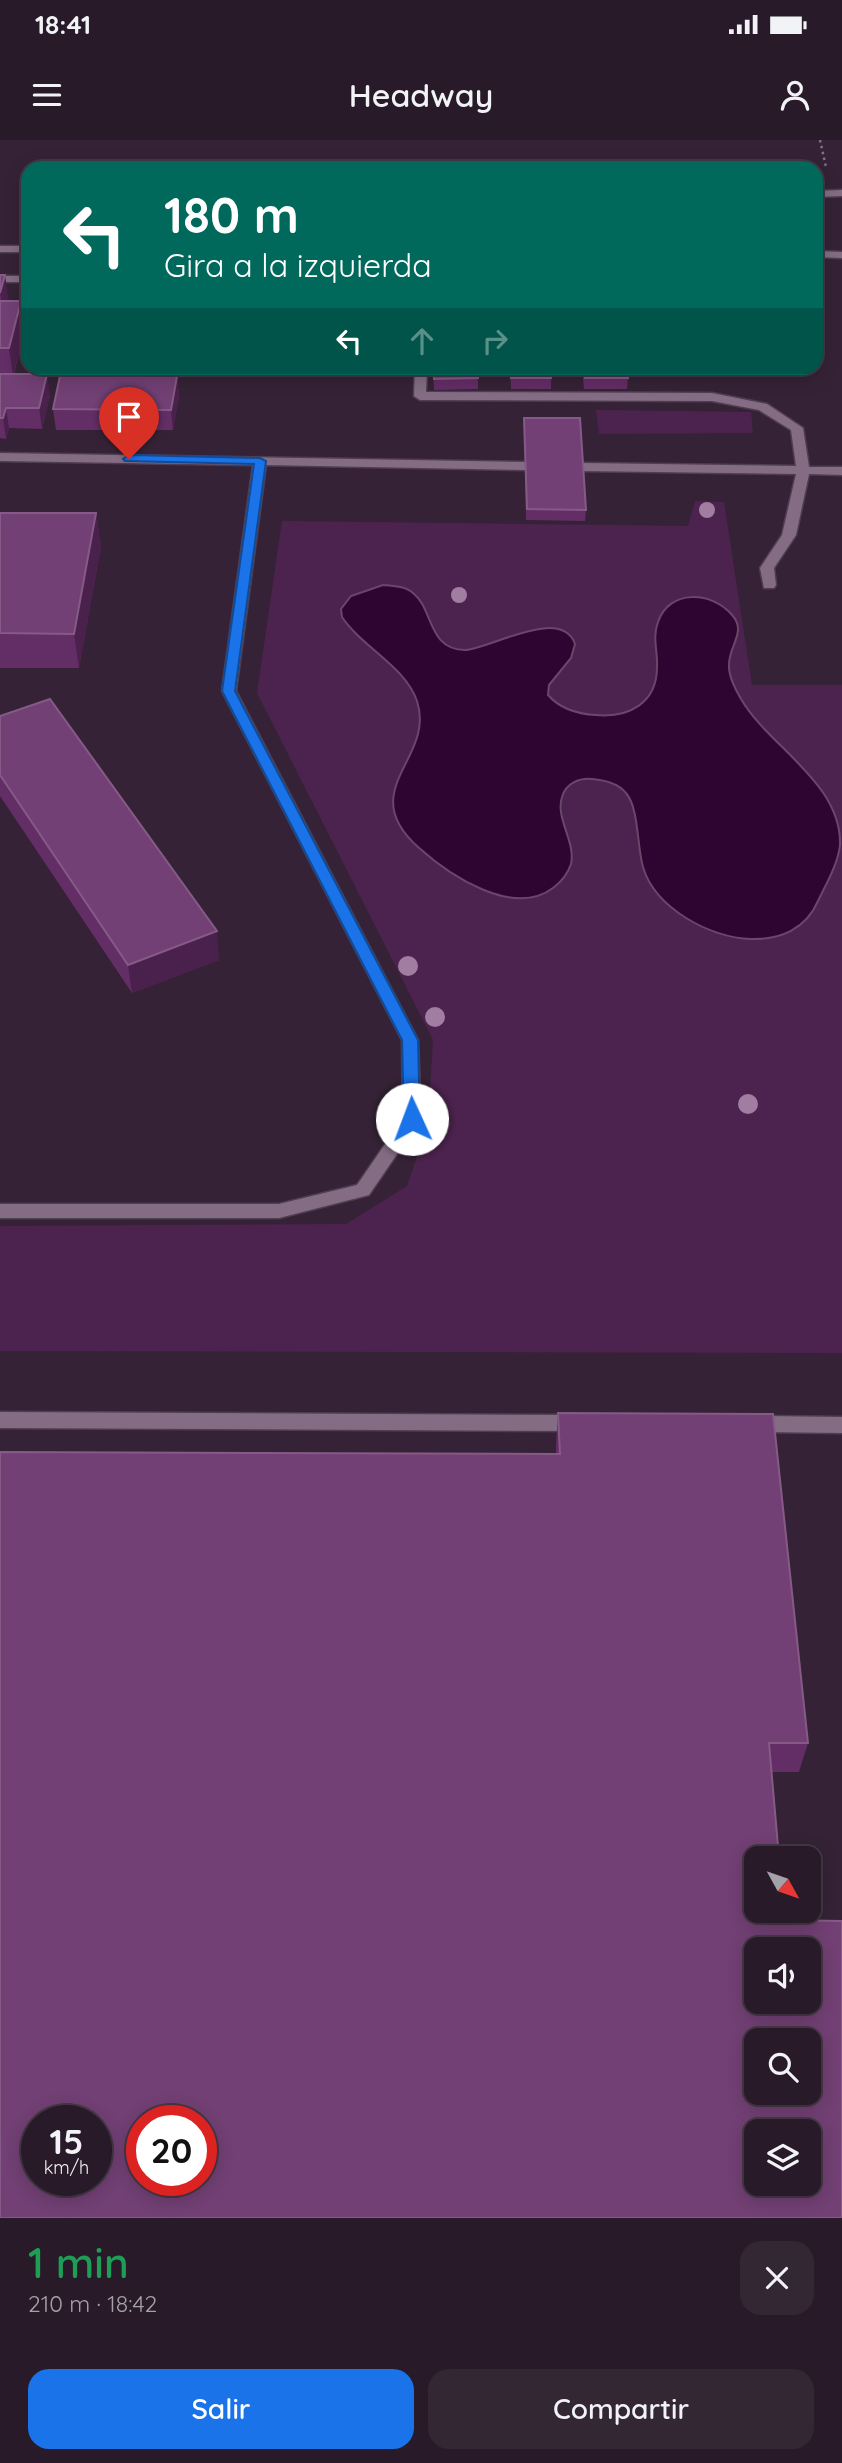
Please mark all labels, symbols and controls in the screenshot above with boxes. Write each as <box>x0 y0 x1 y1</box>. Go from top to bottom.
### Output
text: 18:41 <box>35 8 91 41</box>
text: Headway <box>349 75 493 115</box>
icon: menu <box>28 76 66 114</box>
icon: person <box>776 76 814 114</box>
text: 180 m <box>164 184 299 245</box>
icon: left <box>49 189 140 280</box>
text: Gira a la izquierda <box>164 245 432 285</box>
icon: left <box>330 322 368 360</box>
icon: ahead <box>403 322 441 360</box>
icon: right <box>476 322 514 360</box>
pin <box>99 387 159 459</box>
icon: arrive <box>110 398 148 436</box>
position arrow <box>375 1082 449 1156</box>
north arrow <box>744 1846 821 1923</box>
map controls <box>744 1846 821 2196</box>
button: sound <box>744 1937 821 2014</box>
button: search <box>744 2028 821 2105</box>
speed limit sign: 20 <box>126 2105 217 2196</box>
text: 15 <box>50 2119 83 2163</box>
button: layers <box>744 2119 821 2196</box>
text: km/h <box>44 2156 89 2179</box>
text: 1 min <box>28 2236 129 2289</box>
button: close <box>740 2241 814 2315</box>
text: 210 m · 18:42 <box>28 2289 157 2318</box>
button: Salir <box>28 2369 414 2449</box>
button: Compartir <box>428 2369 814 2449</box>

